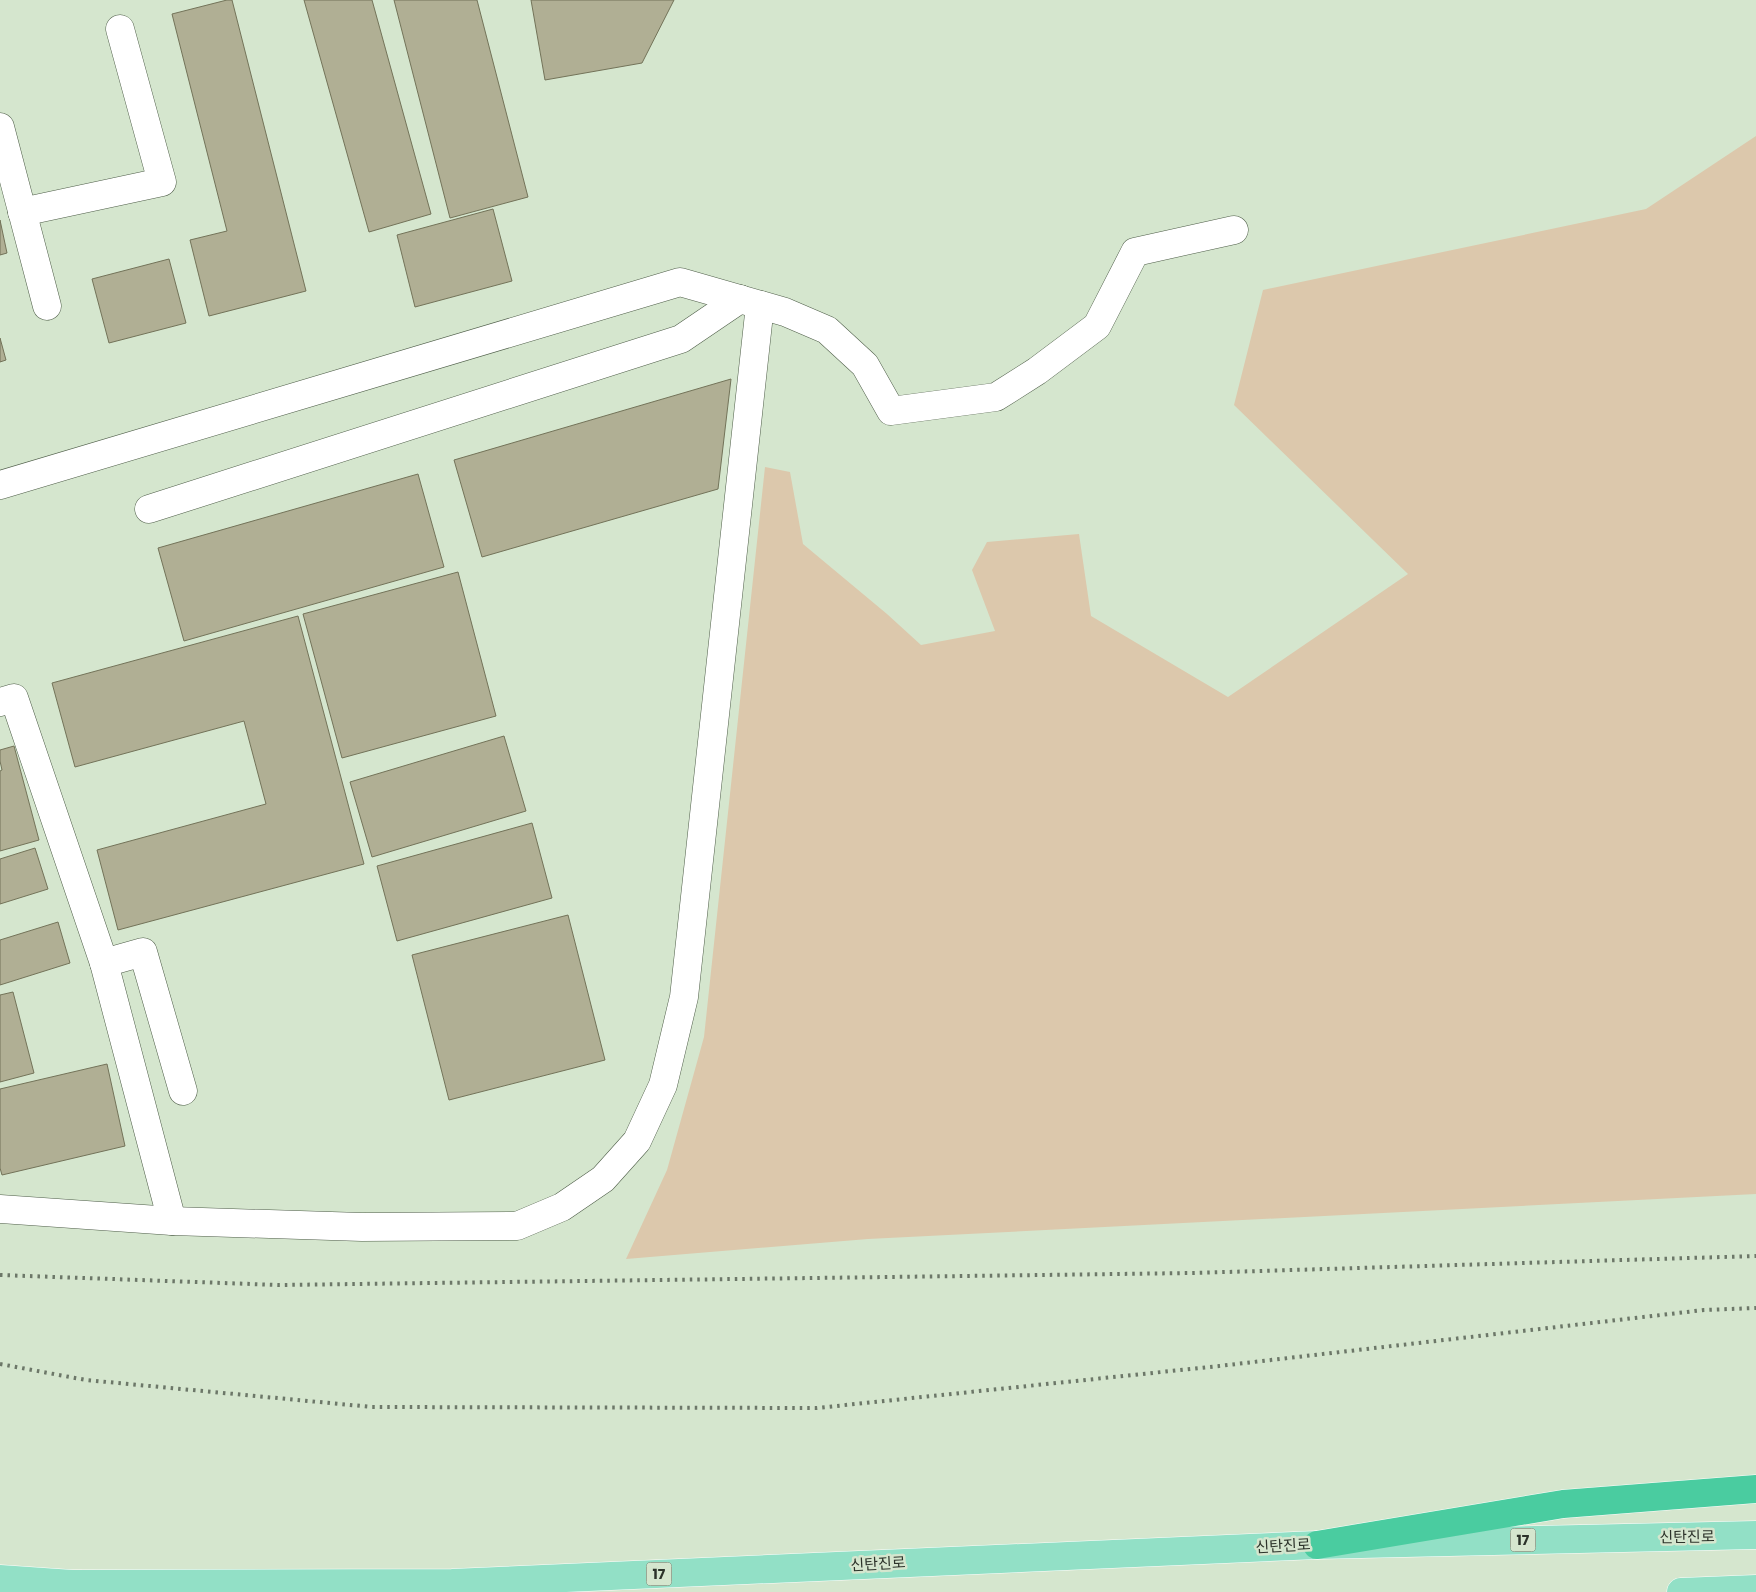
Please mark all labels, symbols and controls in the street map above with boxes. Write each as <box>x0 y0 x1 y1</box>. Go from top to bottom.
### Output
street label: 신탄진로 <box>1659 1526 1715 1547</box>
road number: 17 <box>1510 1528 1536 1552</box>
street label: 신탄진로 <box>1255 1534 1311 1557</box>
street label: 신탄진로 <box>850 1552 906 1575</box>
road number: 17 <box>646 1562 672 1586</box>

